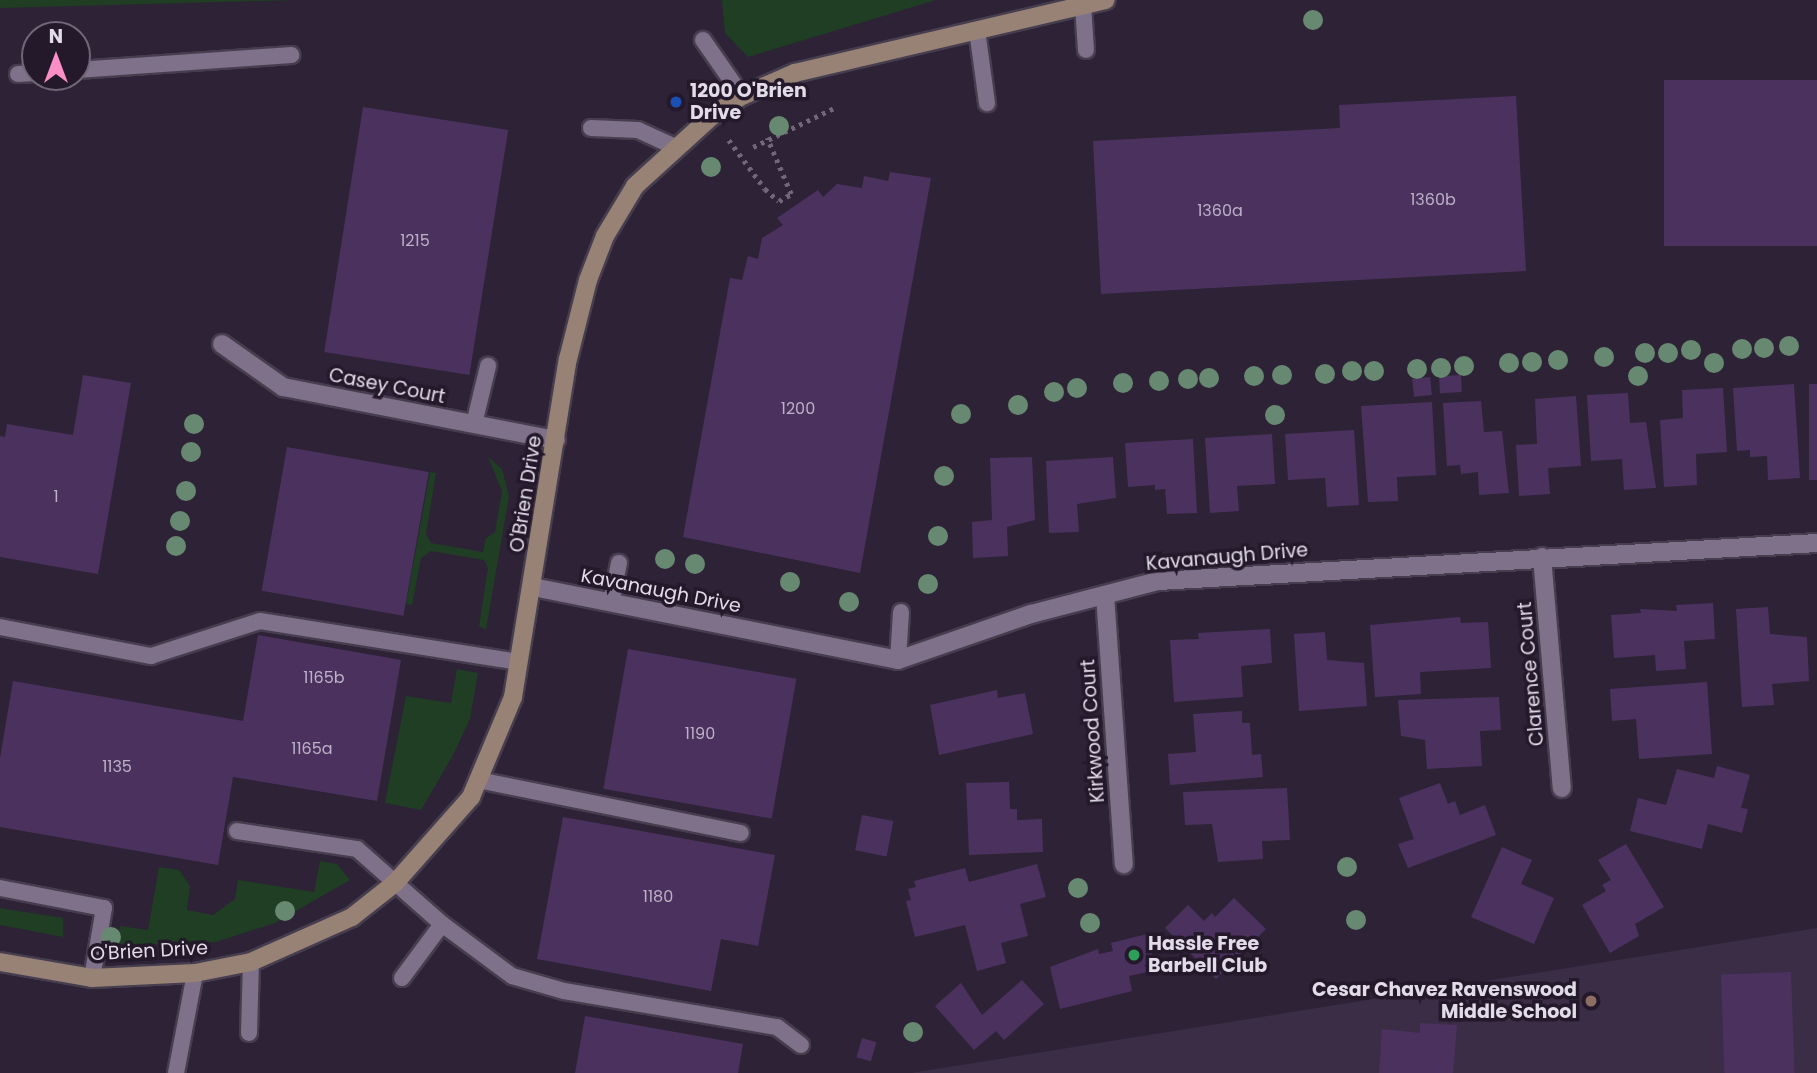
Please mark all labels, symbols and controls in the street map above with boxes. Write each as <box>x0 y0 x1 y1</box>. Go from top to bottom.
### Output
north arrow <box>21 21 91 91</box>
text: N <box>49 23 63 50</box>
place label: 1200 O'Brien Drive <box>690 80 807 124</box>
marker: 1200 O'Brien Drive <box>668 94 684 110</box>
house number: 1360b <box>1410 190 1456 210</box>
house number: 1360a <box>1197 201 1243 221</box>
house number: 1215 <box>400 231 430 251</box>
street label: Casey Court <box>327 364 447 408</box>
house number: 1200 <box>781 399 815 419</box>
street label: O'Brien Drive <box>506 434 546 554</box>
house number: 1 <box>53 487 59 507</box>
street label: Kavanaugh Drive <box>1145 539 1309 575</box>
street label: Kavanaugh Drive <box>579 564 743 618</box>
street label: Clarence Court <box>1513 601 1549 747</box>
street label: Kirkwood Court <box>1077 659 1109 803</box>
house number: 1165b <box>303 668 345 688</box>
house number: 1190 <box>685 724 715 744</box>
house number: 1165a <box>291 739 333 759</box>
house number: 1135 <box>102 757 132 777</box>
house number: 1180 <box>643 887 673 907</box>
place label: Hassle Free Barbell Club <box>1148 933 1267 977</box>
street label: O'Brien Drive <box>89 937 209 965</box>
marker: Hassle Free Barbell Club <box>1126 947 1142 963</box>
place label: Cesar Chavez Ravenswood Middle School <box>1312 979 1577 1023</box>
marker: Cesar Chavez Ravenswood Middle School <box>1583 993 1599 1009</box>

